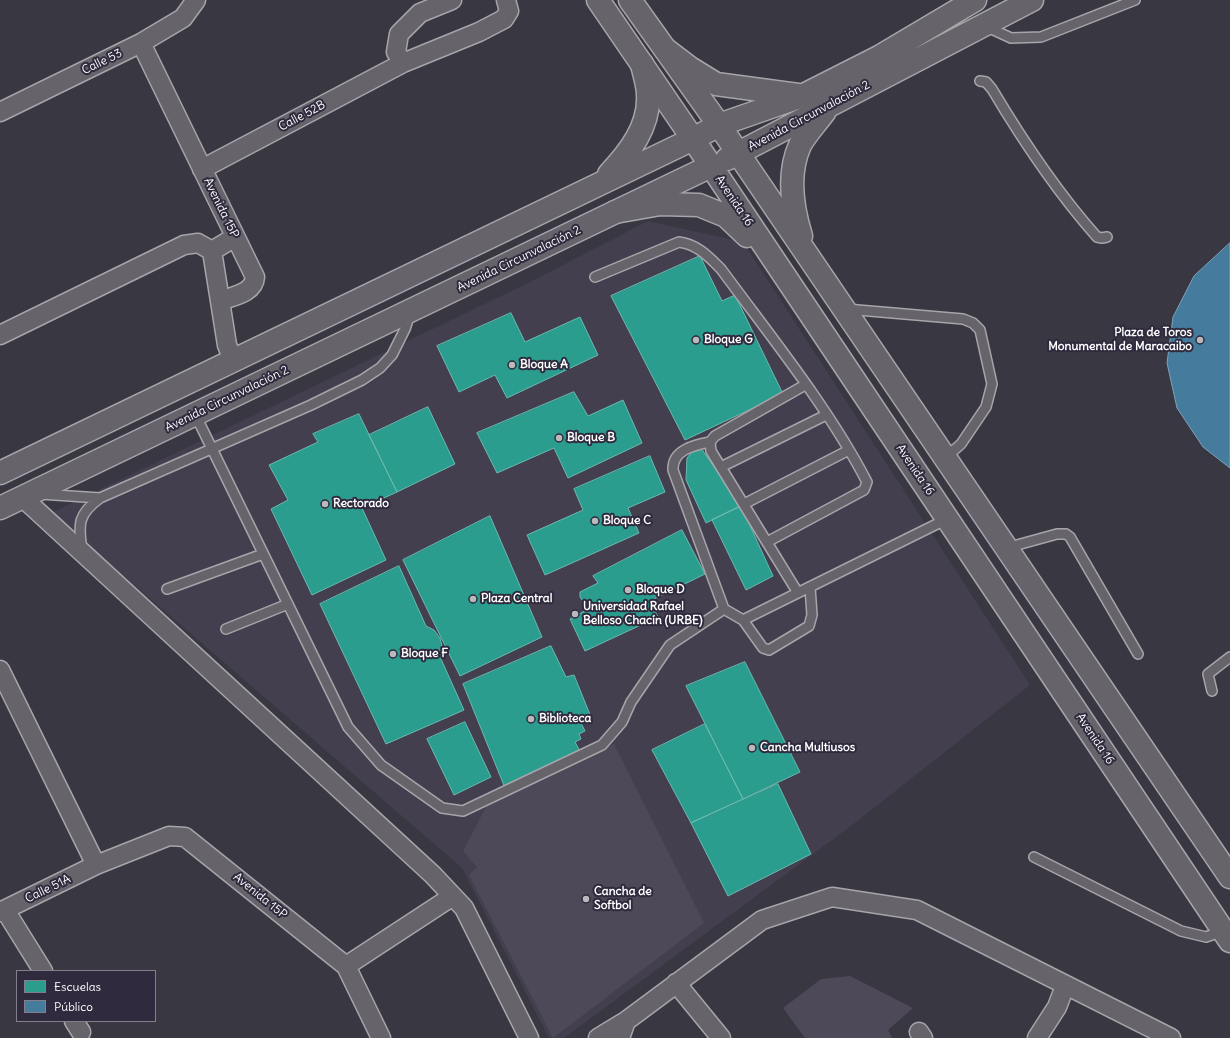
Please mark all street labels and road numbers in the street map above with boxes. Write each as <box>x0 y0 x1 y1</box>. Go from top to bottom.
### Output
street label: Calle 53 <box>79 46 125 78</box>
street label: Avenida Circunvalación 2 <box>746 78 872 154</box>
street label: Calle 52B <box>276 98 328 134</box>
street label: Avenida 16 <box>712 173 756 229</box>
street label: Avenida 15P <box>200 176 242 240</box>
street label: Avenida Circunvalación 2 <box>455 223 583 295</box>
street label: Avenida Circunvalación 2 <box>163 363 291 435</box>
street label: Avenida 16 <box>893 442 937 498</box>
street label: Avenida 16 <box>1073 711 1117 767</box>
street label: Avenida 15P <box>230 870 290 922</box>
street label: Calle 51A <box>23 872 73 906</box>

